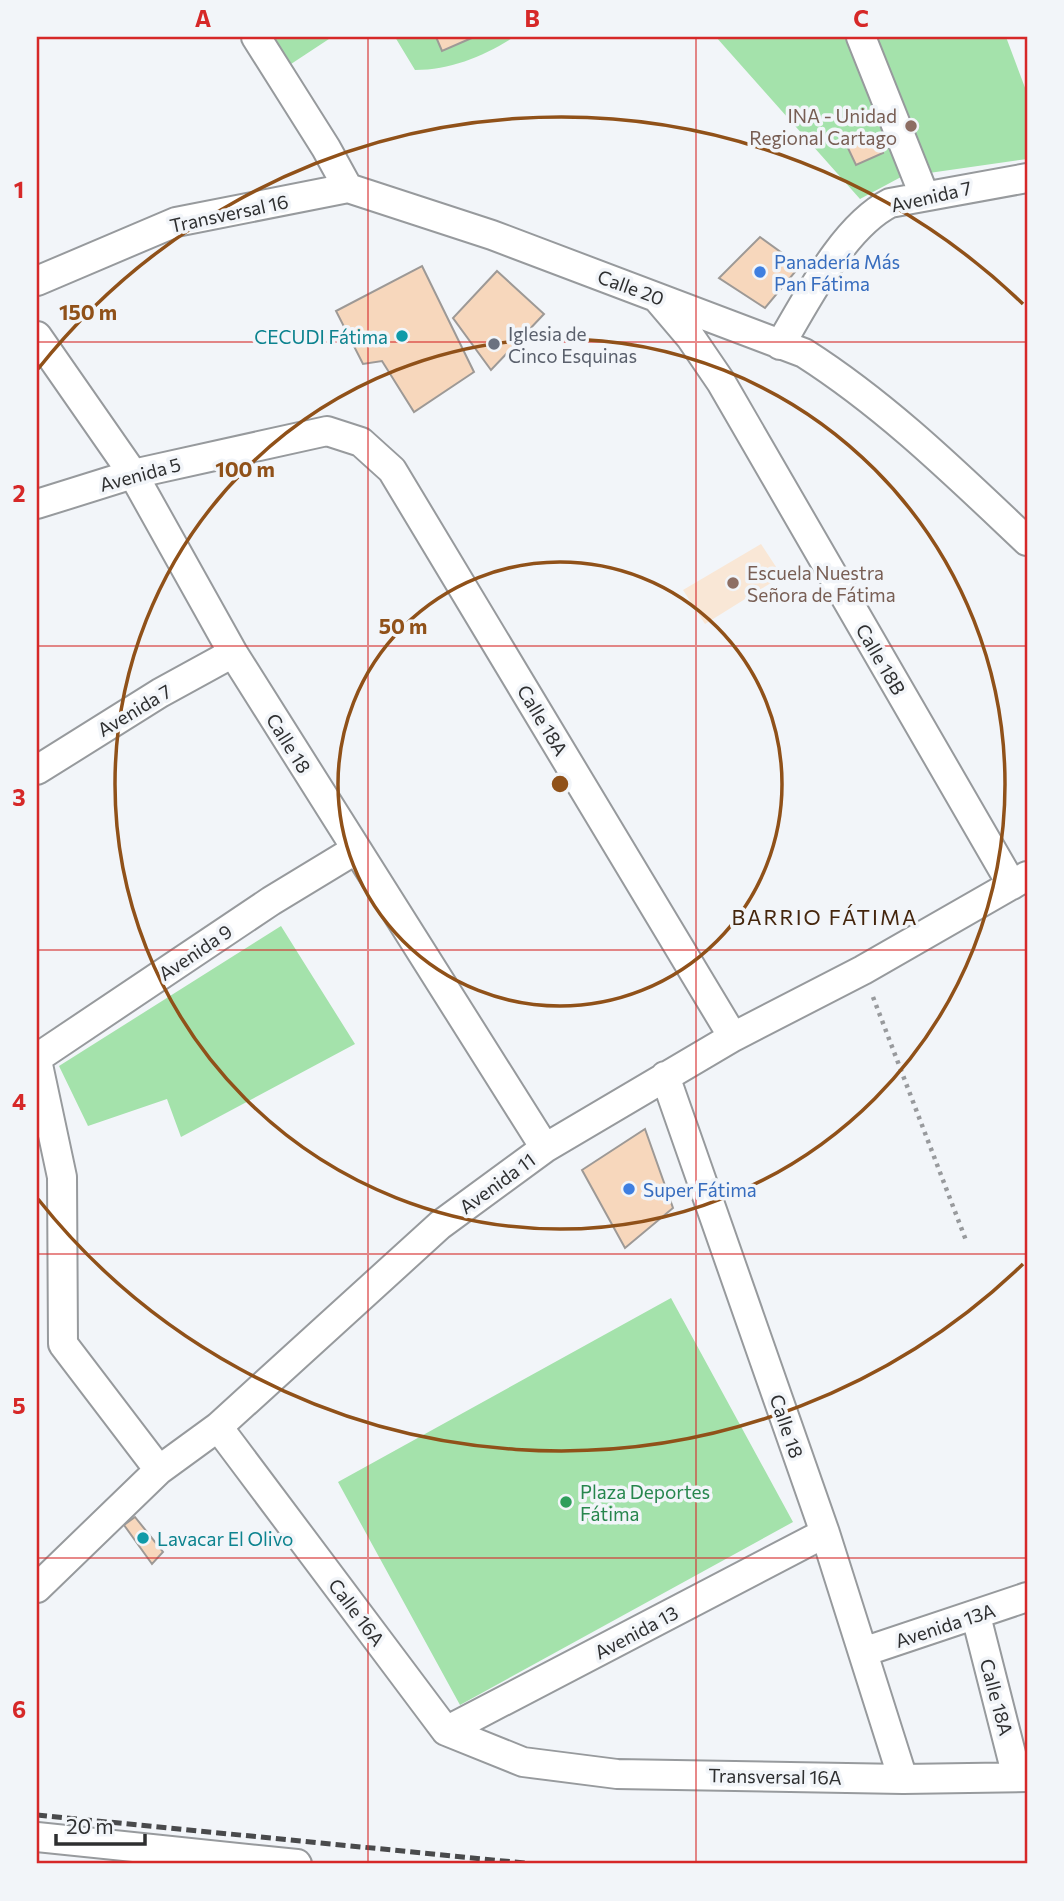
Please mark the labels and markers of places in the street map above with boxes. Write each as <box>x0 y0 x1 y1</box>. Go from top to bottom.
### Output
place label: INA - Unidad Regional Cartago <box>749 104 897 149</box>
marker: INA - Unidad Regional Cartago <box>903 118 919 134</box>
place label: Panadería Más Pan Fátima <box>774 250 900 295</box>
marker: Panadería Más Pan Fátima <box>752 264 768 280</box>
place label: Iglesia de Cinco Esquinas <box>508 322 637 367</box>
place label: CECUDI Fátima <box>254 325 388 348</box>
marker: CECUDI Fátima <box>394 328 410 344</box>
marker: Iglesia de Cinco Esquinas <box>486 336 502 352</box>
place label: Escuela Nuestra Señora de Fátima <box>747 561 896 606</box>
marker: Escuela Nuestra Señora de Fátima <box>725 575 741 591</box>
centre of rings <box>548 772 572 796</box>
place label: Super Fátima <box>643 1178 757 1201</box>
marker: Super Fátima <box>621 1181 637 1197</box>
place label: Plaza Deportes Fátima <box>580 1480 710 1525</box>
marker: Plaza Deportes Fátima <box>558 1494 574 1510</box>
place label: Lavacar El Olivo <box>157 1527 293 1550</box>
marker: Lavacar El Olivo <box>135 1530 151 1546</box>

